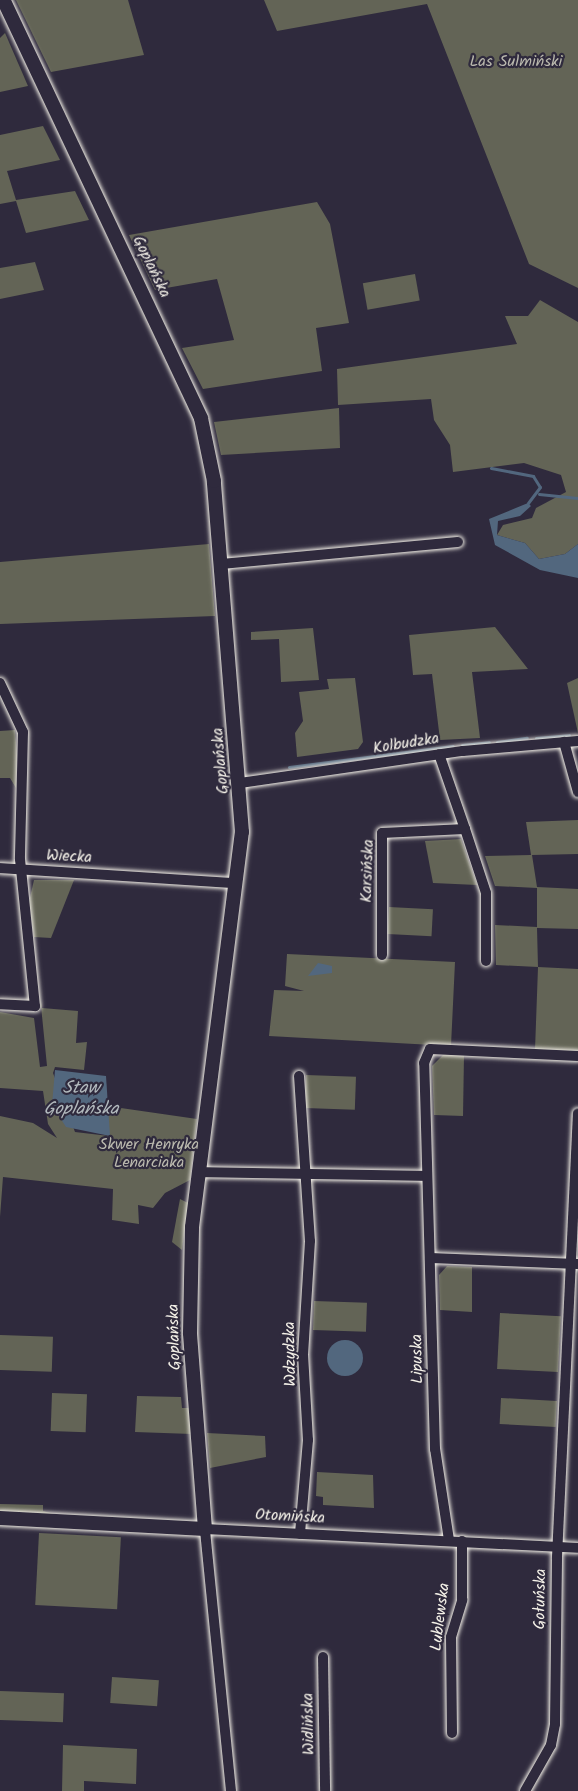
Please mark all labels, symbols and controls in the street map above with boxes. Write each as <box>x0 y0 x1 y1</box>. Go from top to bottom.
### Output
park label: Las Sulmiński <box>470 52 562 72</box>
street label: Goplańska <box>128 233 174 301</box>
street label: Goplańska <box>209 727 233 795</box>
street label: Kolbudzka <box>372 729 440 759</box>
street label: Karsińska <box>357 839 379 903</box>
street label: Wiecka <box>46 846 92 868</box>
water label: Staw Goplańska <box>44 1079 118 1122</box>
park label: Skwer Henryka Lenarciaka <box>99 1135 199 1173</box>
street label: Goplańska <box>164 1303 186 1371</box>
street label: Wdzydzka <box>281 1321 301 1387</box>
street label: Lipuska <box>408 1334 428 1384</box>
street label: Otomińska <box>254 1506 326 1528</box>
street label: Gołuńska <box>531 1568 551 1630</box>
street label: Lublewska <box>427 1582 455 1652</box>
street label: Widlińska <box>299 1693 319 1755</box>

